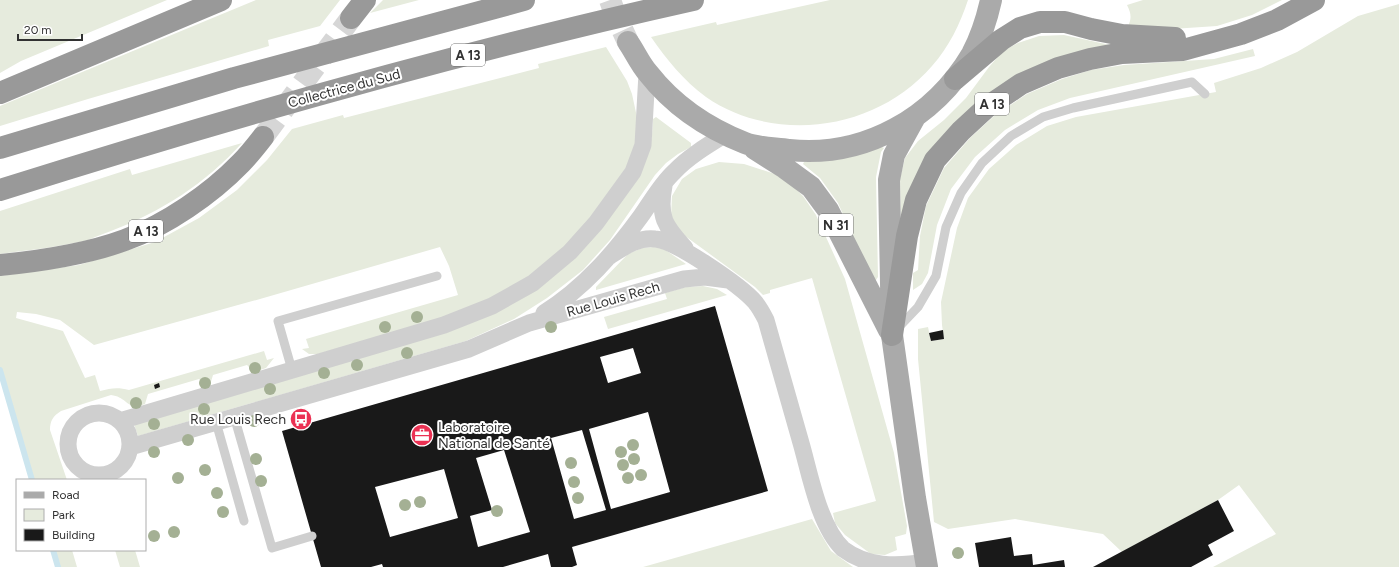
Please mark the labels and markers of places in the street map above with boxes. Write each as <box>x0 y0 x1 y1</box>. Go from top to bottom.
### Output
bus stop icon: Rue Louis Rech <box>288 406 314 432</box>
place label: Rue Louis Rech <box>190 411 286 428</box>
place label: Laboratoire National de Santé <box>438 419 550 452</box>
office icon: Laboratoire National de Santé <box>409 422 435 448</box>

